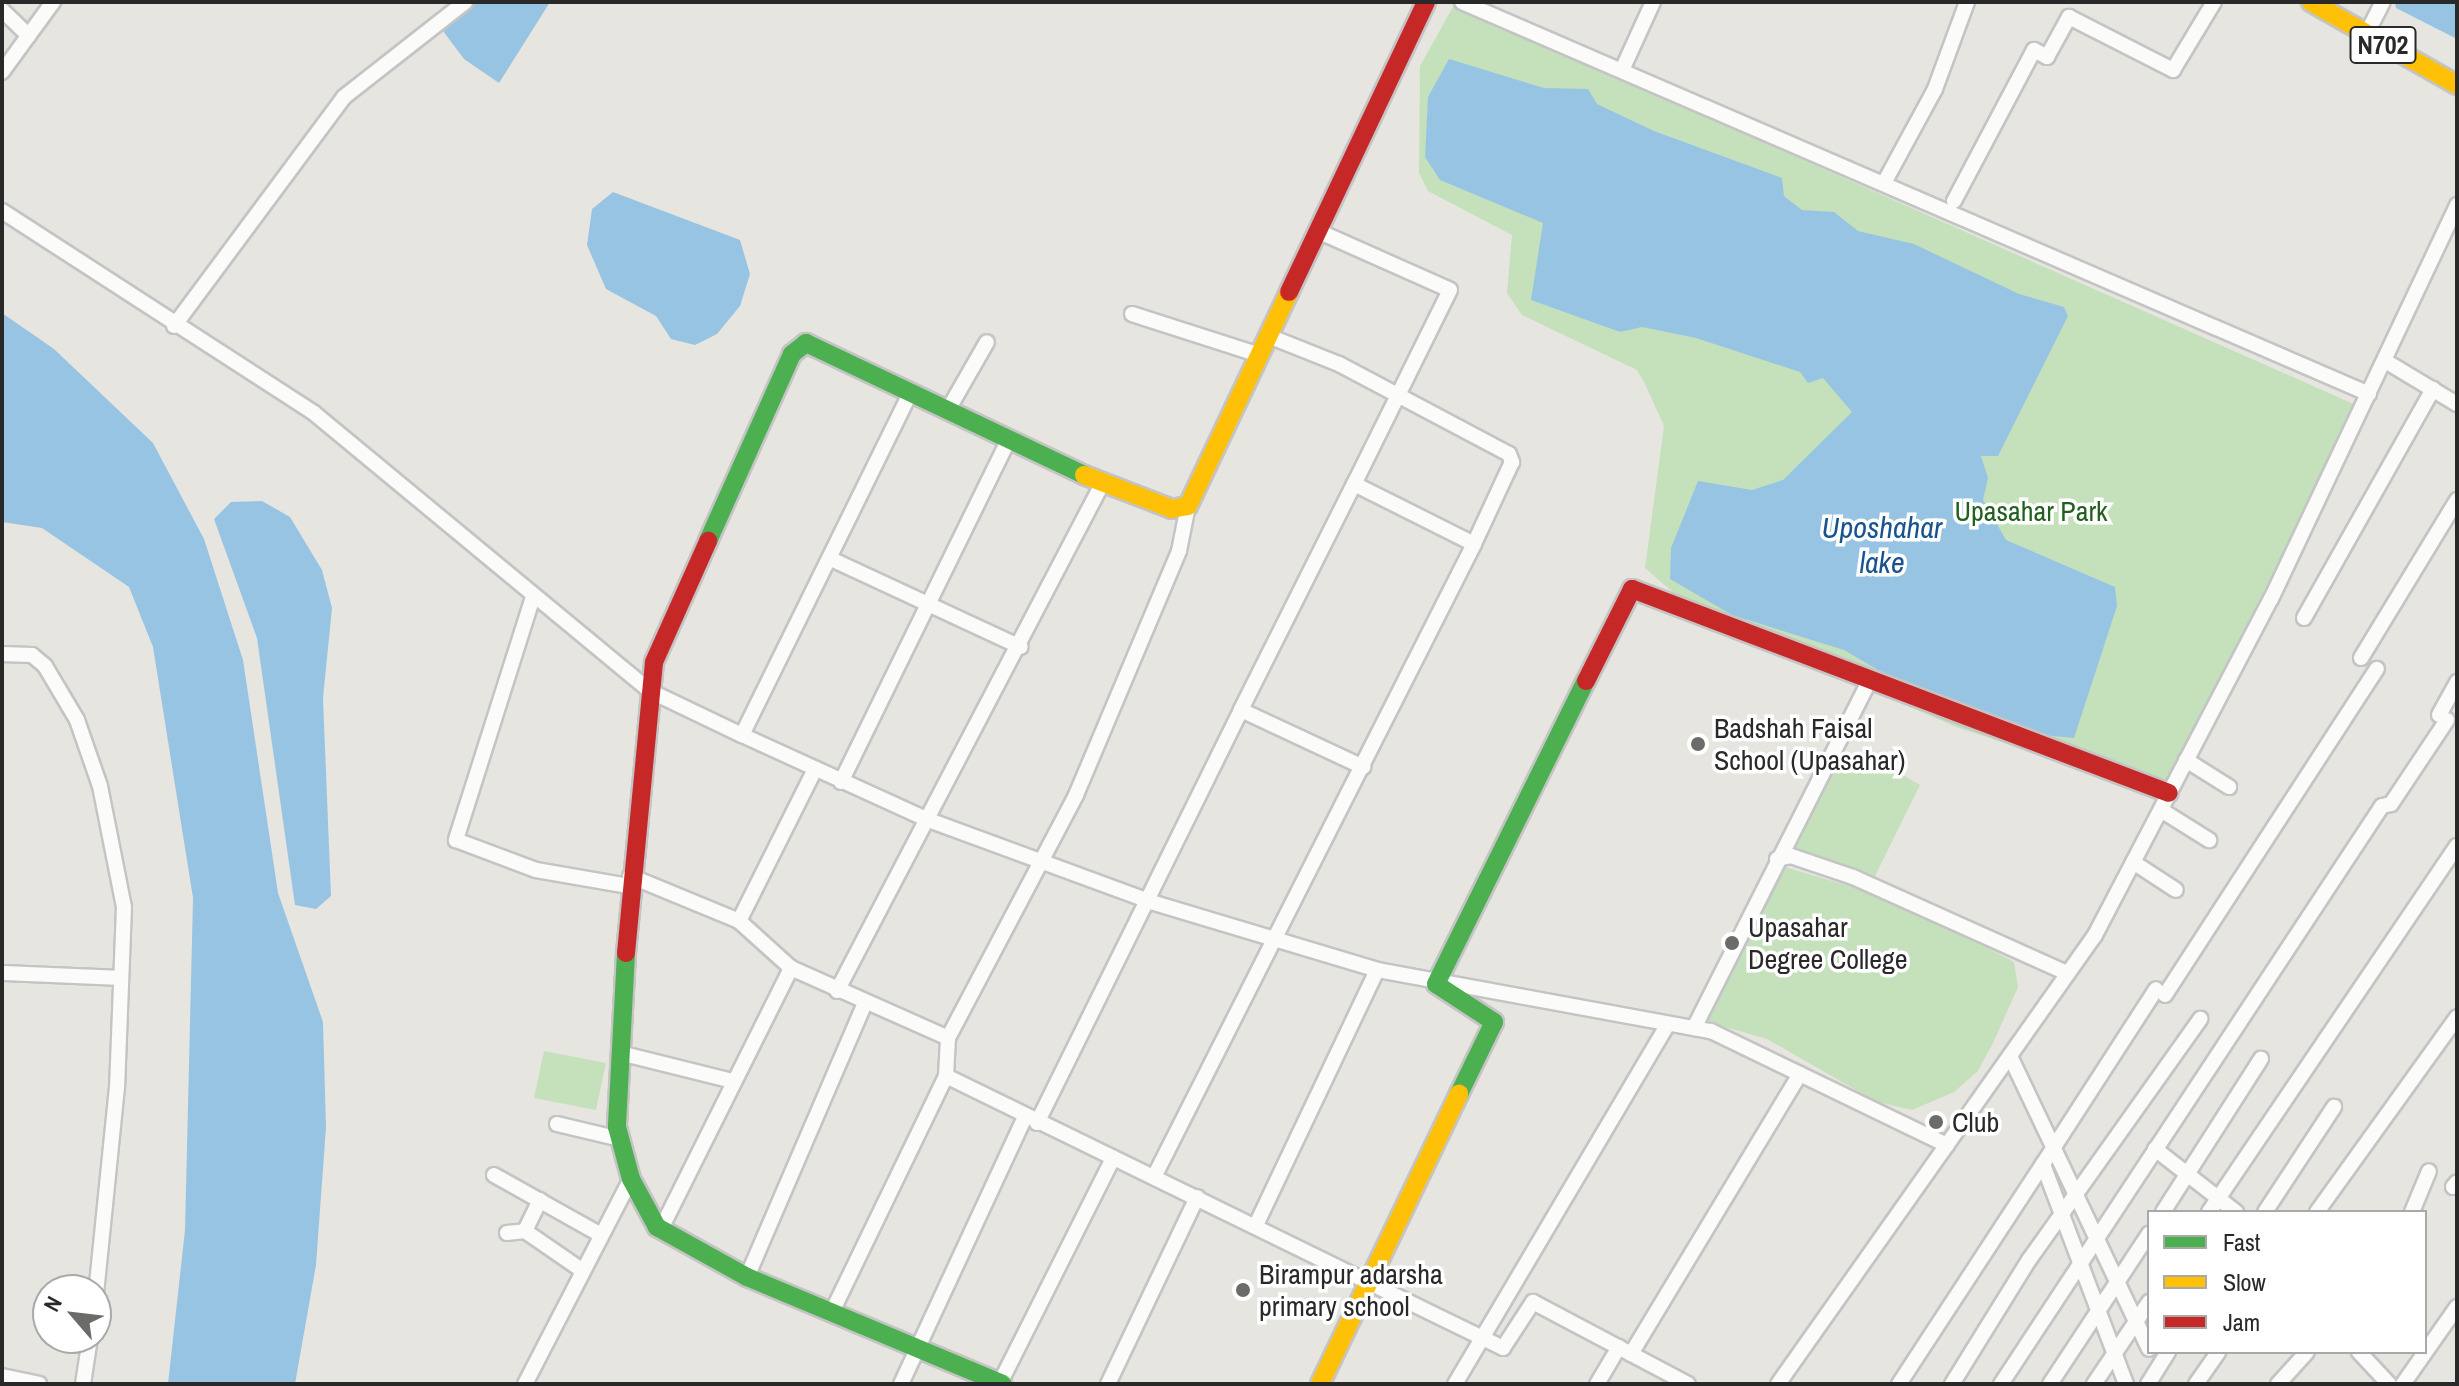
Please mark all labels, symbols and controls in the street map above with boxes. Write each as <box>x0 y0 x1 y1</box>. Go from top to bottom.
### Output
road number: N702 <box>2349 23 2417 67</box>
park label: Upasahar Park <box>1954 494 2108 528</box>
water label: Uposhahar lake <box>1822 509 1942 580</box>
place label: Badshah Faisal School (Upasahar) <box>1714 711 1905 777</box>
marker: Badshah Faisal School (Upasahar) <box>1689 735 1707 753</box>
place label: Upasahar Degree College <box>1748 910 1908 976</box>
marker: Upasahar Degree College <box>1723 934 1741 952</box>
place label: Club <box>1952 1105 1999 1139</box>
marker: Club <box>1927 1113 1945 1131</box>
legend <box>2147 1210 2427 1354</box>
text: Fast <box>2223 1226 2260 1258</box>
place label: Birampur adarsha primary school <box>1259 1257 1443 1323</box>
text: Slow <box>2223 1266 2266 1298</box>
north arrow <box>32 1274 112 1354</box>
marker: Birampur adarsha primary school <box>1234 1281 1252 1299</box>
text: N <box>36 1291 69 1316</box>
text: Jam <box>2223 1306 2260 1338</box>

